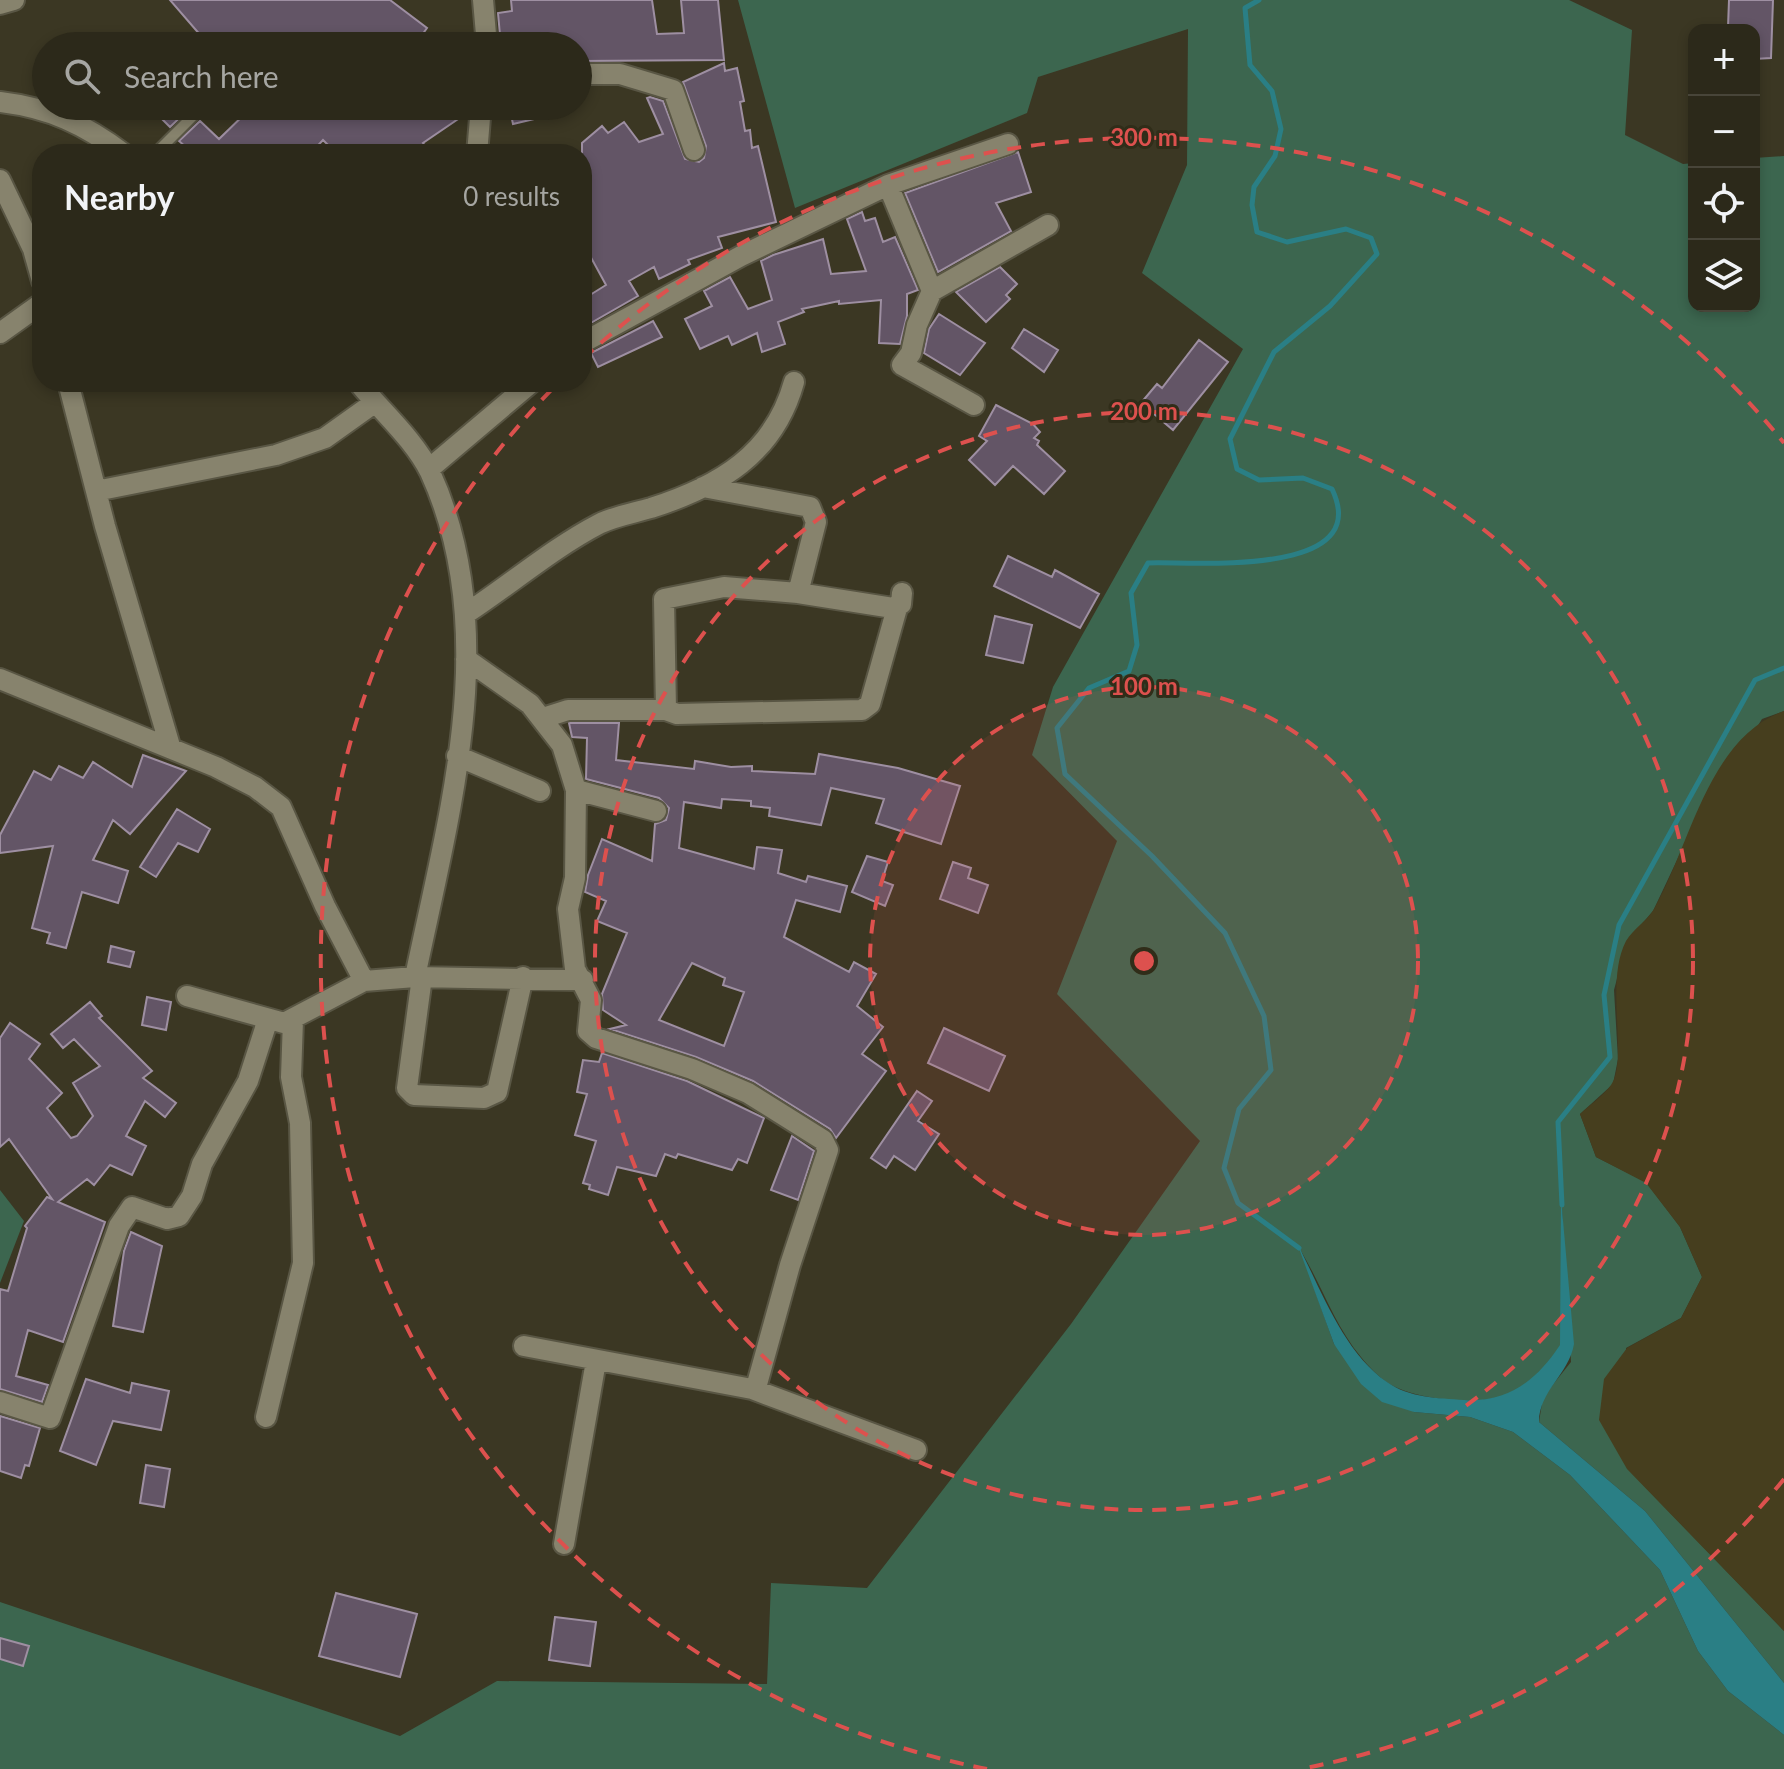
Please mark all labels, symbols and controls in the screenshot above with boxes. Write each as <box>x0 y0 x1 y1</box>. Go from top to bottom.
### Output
map controls <box>1688 24 1760 312</box>
button: + <box>1688 24 1760 96</box>
search box <box>32 32 592 120</box>
icon: search <box>60 54 104 98</box>
text: Search here <box>124 58 279 94</box>
button: − <box>1688 96 1760 168</box>
text: 300 m <box>1110 122 1178 151</box>
button: locate <box>1688 168 1760 240</box>
text: Nearby <box>64 176 175 217</box>
text: 0 results <box>463 180 560 212</box>
button: layers <box>1688 240 1760 312</box>
text: 200 m <box>1110 396 1178 425</box>
text: 100 m <box>1110 671 1178 700</box>
centre of rings <box>1130 947 1158 975</box>

